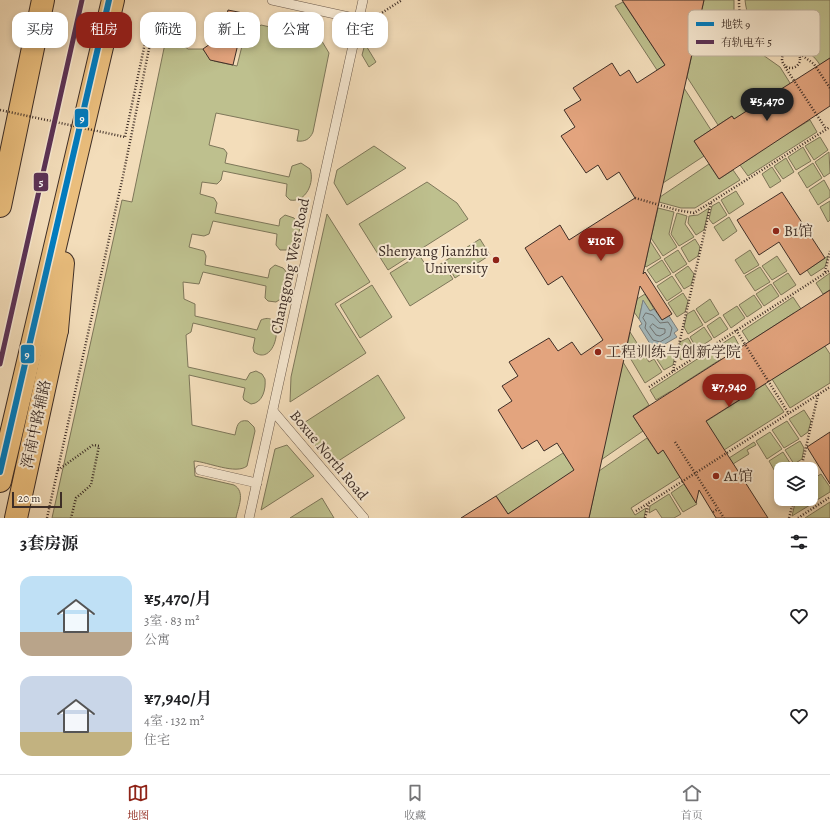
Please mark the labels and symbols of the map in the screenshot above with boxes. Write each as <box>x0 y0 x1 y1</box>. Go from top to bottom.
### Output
legend <box>688 10 820 56</box>
text: 地铁 9 <box>721 17 750 32</box>
text: 有轨电车 5 <box>721 35 772 50</box>
pin: ¥5,470 <box>734 88 800 122</box>
line badge: 9 <box>74 108 89 128</box>
text: 9 <box>79 111 85 126</box>
line badge: 5 <box>33 172 49 192</box>
text: 5 <box>39 175 44 190</box>
street label: Changgong West Road <box>266 195 314 336</box>
place label: B1馆 <box>784 221 813 241</box>
marker: B1馆 <box>771 226 781 236</box>
pin: ¥10K <box>577 228 625 262</box>
place label: Shenyang Jianzhu University <box>378 241 489 278</box>
marker: Shenyang Jianzhu University <box>491 255 501 265</box>
place label: 工程训练与创新学院 <box>606 342 741 362</box>
line badge: 9 <box>20 344 35 364</box>
text: 9 <box>24 347 30 362</box>
marker: 工程训练与创新学院 <box>593 347 603 357</box>
pin: ¥7,940 <box>696 374 762 408</box>
street label: 浑南中路辅路 <box>17 378 55 470</box>
street label: Boxue North Road <box>285 406 373 505</box>
place label: A1馆 <box>723 466 753 486</box>
marker: A1馆 <box>711 471 721 481</box>
scale bar <box>12 490 62 509</box>

